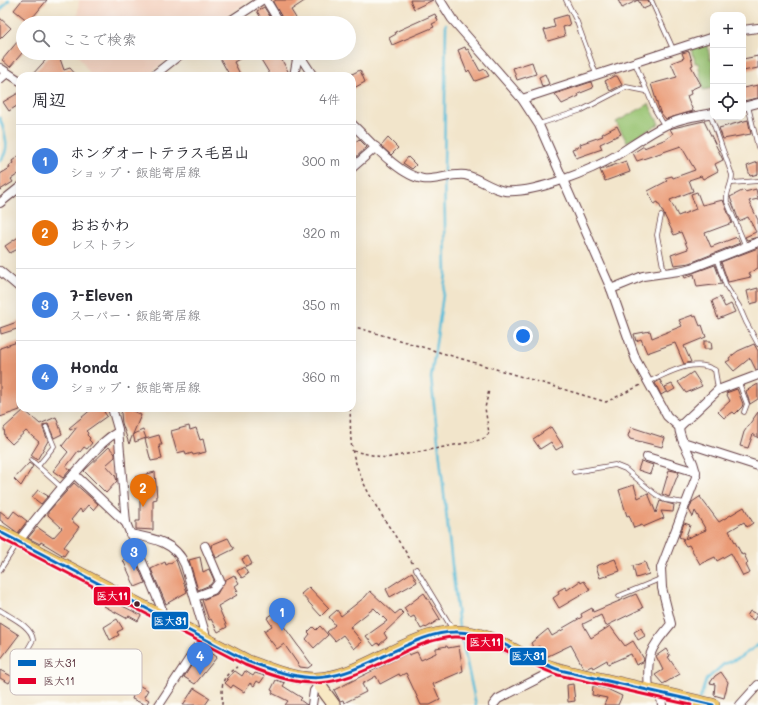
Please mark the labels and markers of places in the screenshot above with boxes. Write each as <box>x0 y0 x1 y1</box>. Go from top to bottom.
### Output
pin: 2 <box>130 474 156 507</box>
pin: 3 <box>121 538 147 571</box>
pin: 1 <box>269 598 295 631</box>
unlabelled marker <box>132 599 142 609</box>
pin: 4 <box>187 642 213 675</box>

